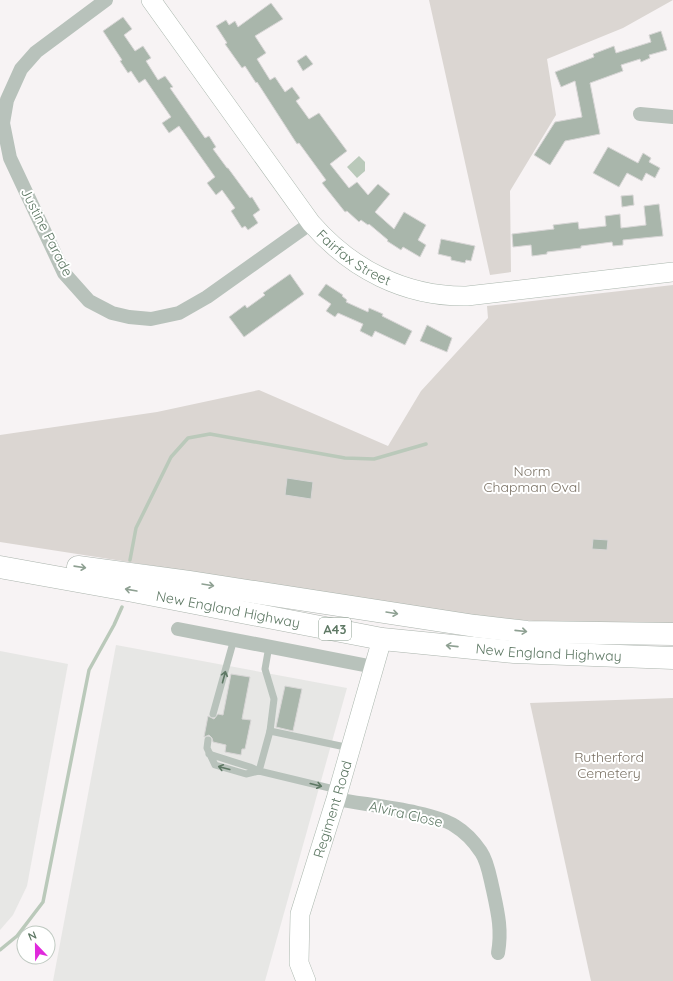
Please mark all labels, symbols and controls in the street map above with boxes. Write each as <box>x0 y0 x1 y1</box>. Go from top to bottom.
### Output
street label: Justine Parade <box>17 185 77 279</box>
street label: Fairfax Street <box>313 226 394 290</box>
park label: Norm Chapman Oval <box>483 462 581 496</box>
one-way arrow <box>73 563 86 571</box>
one-way arrow <box>202 581 215 589</box>
one-way arrow <box>125 586 138 594</box>
street label: New England Highway <box>155 587 302 632</box>
one-way arrow <box>385 609 398 617</box>
road number: A43 <box>319 618 351 640</box>
one-way arrow <box>514 627 527 635</box>
street label: New England Highway <box>475 639 622 665</box>
one-way arrow <box>446 642 459 650</box>
one-way arrow <box>220 670 228 683</box>
park label: Rutherford Cemetery <box>574 748 644 782</box>
street label: Regiment Road <box>309 758 356 860</box>
one-way arrow <box>217 763 230 771</box>
one-way arrow <box>309 782 322 789</box>
street label: Alvira Close <box>367 797 445 831</box>
north arrow <box>16 925 56 965</box>
text: N <box>26 928 39 944</box>

